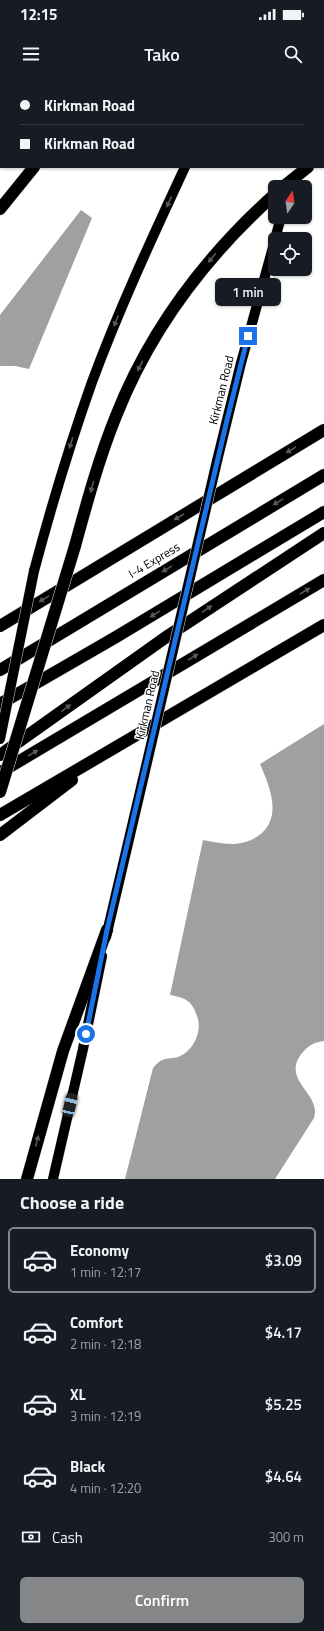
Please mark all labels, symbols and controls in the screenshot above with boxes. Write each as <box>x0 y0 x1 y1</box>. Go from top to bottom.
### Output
text: 12:15 <box>20 3 57 26</box>
text: Tako <box>144 41 180 68</box>
icon: menu <box>20 43 42 65</box>
icon: search <box>282 43 304 65</box>
text: Kirkman Road <box>44 94 135 117</box>
text: Kirkman Road <box>44 132 135 155</box>
north arrow <box>268 180 312 224</box>
map controls <box>268 180 312 276</box>
one-way arrow <box>165 197 171 209</box>
button: locate <box>268 232 312 276</box>
one-way arrow <box>207 253 216 263</box>
callout: 1 min <box>215 278 281 306</box>
text: 1 min <box>232 282 264 302</box>
one-way arrow <box>113 316 119 328</box>
route end <box>239 327 257 345</box>
street label: Kirkman Road <box>203 354 239 426</box>
one-way arrow <box>136 360 143 372</box>
one-way arrow <box>68 438 74 450</box>
one-way arrow <box>285 447 297 454</box>
one-way arrow <box>89 481 95 493</box>
one-way arrow <box>272 499 284 506</box>
one-way arrow <box>173 514 185 521</box>
street label: I-4 Express <box>125 537 184 583</box>
one-way arrow <box>161 565 173 572</box>
one-way arrow <box>299 587 311 594</box>
one-way arrow <box>38 596 50 603</box>
one-way arrow <box>202 605 212 613</box>
one-way arrow <box>149 610 161 617</box>
one-way arrow <box>187 654 199 661</box>
street label: Kirkman Road <box>130 669 164 741</box>
one-way arrow <box>61 704 71 712</box>
one-way arrow <box>27 749 39 756</box>
route start <box>77 1025 95 1043</box>
car <box>61 1092 79 1118</box>
one-way arrow <box>35 1135 41 1148</box>
text: Choose a ride <box>20 1189 124 1216</box>
text: Economy <box>70 1239 129 1262</box>
icon: car <box>22 1242 58 1278</box>
text: $3.09 <box>265 1249 302 1272</box>
text: 1 min · 12:17 <box>70 1262 141 1282</box>
text: Comfort <box>70 1311 123 1334</box>
icon: car <box>22 1314 58 1350</box>
text: $4.17 <box>265 1321 302 1344</box>
text: 2 min · 12:18 <box>70 1334 141 1354</box>
text: XL <box>70 1383 86 1406</box>
icon: car <box>22 1386 58 1422</box>
text: $5.25 <box>265 1393 302 1416</box>
text: 3 min · 12:19 <box>70 1406 141 1426</box>
text: Black <box>70 1455 105 1478</box>
icon: car <box>22 1458 58 1494</box>
text: $4.64 <box>265 1465 302 1488</box>
text: 4 min · 12:20 <box>70 1478 141 1498</box>
icon: cash <box>20 1526 42 1548</box>
text: Cash <box>52 1526 83 1549</box>
text: 300 m <box>268 1527 304 1547</box>
button: Confirm <box>20 1577 304 1623</box>

